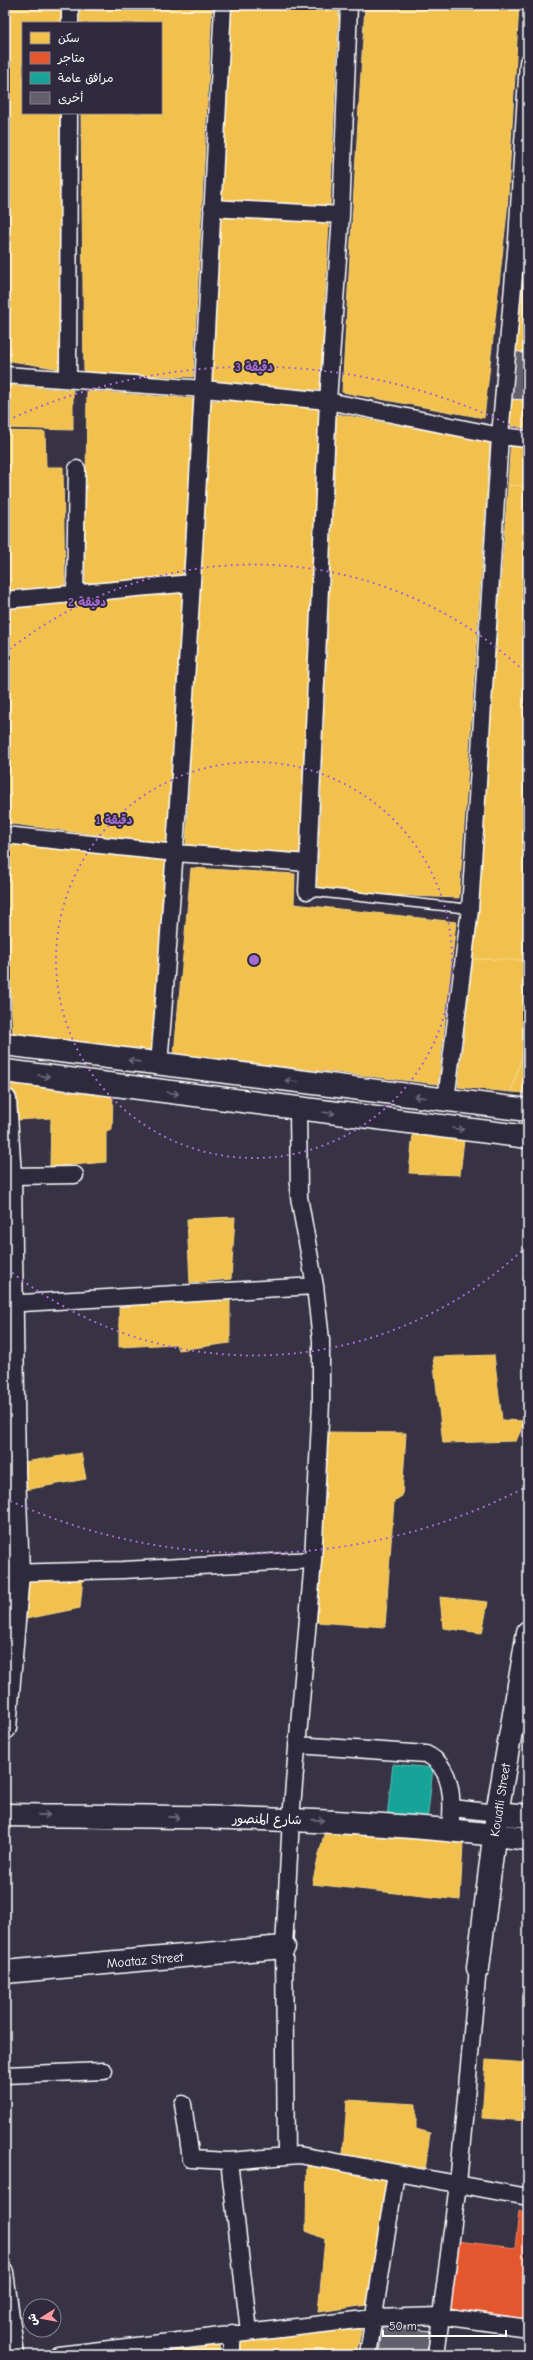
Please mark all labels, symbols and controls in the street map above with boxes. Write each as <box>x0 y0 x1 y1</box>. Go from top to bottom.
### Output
legend <box>22 22 162 114</box>
text: سكن <box>58 31 80 45</box>
text: متاجر <box>57 51 85 66</box>
text: مرافق عامة <box>58 71 114 85</box>
text: أخرى <box>58 91 83 105</box>
text: 3 دقيقة <box>235 360 273 374</box>
text: 2 دقيقة <box>68 595 106 609</box>
text: 1 دقيقة <box>96 813 133 827</box>
centre of rings <box>247 953 261 967</box>
one-way arrow <box>128 1057 141 1065</box>
one-way arrow <box>37 1072 50 1080</box>
one-way arrow <box>285 1077 298 1085</box>
one-way arrow <box>166 1089 179 1097</box>
one-way arrow <box>414 1093 427 1100</box>
one-way arrow <box>322 1109 335 1117</box>
one-way arrow <box>451 1125 464 1132</box>
street label: Kouatli Street <box>487 1761 513 1838</box>
street label: شارع المنصور <box>231 1811 302 1829</box>
one-way arrow <box>37 1812 50 1819</box>
one-way arrow <box>167 1813 180 1821</box>
one-way arrow <box>311 1817 324 1824</box>
street label: Moataz Street <box>106 1949 185 1971</box>
north arrow <box>22 2298 62 2338</box>
scale bar <box>383 2312 506 2338</box>
text: ش <box>25 2313 40 2327</box>
text: 50 m <box>389 2319 417 2333</box>

